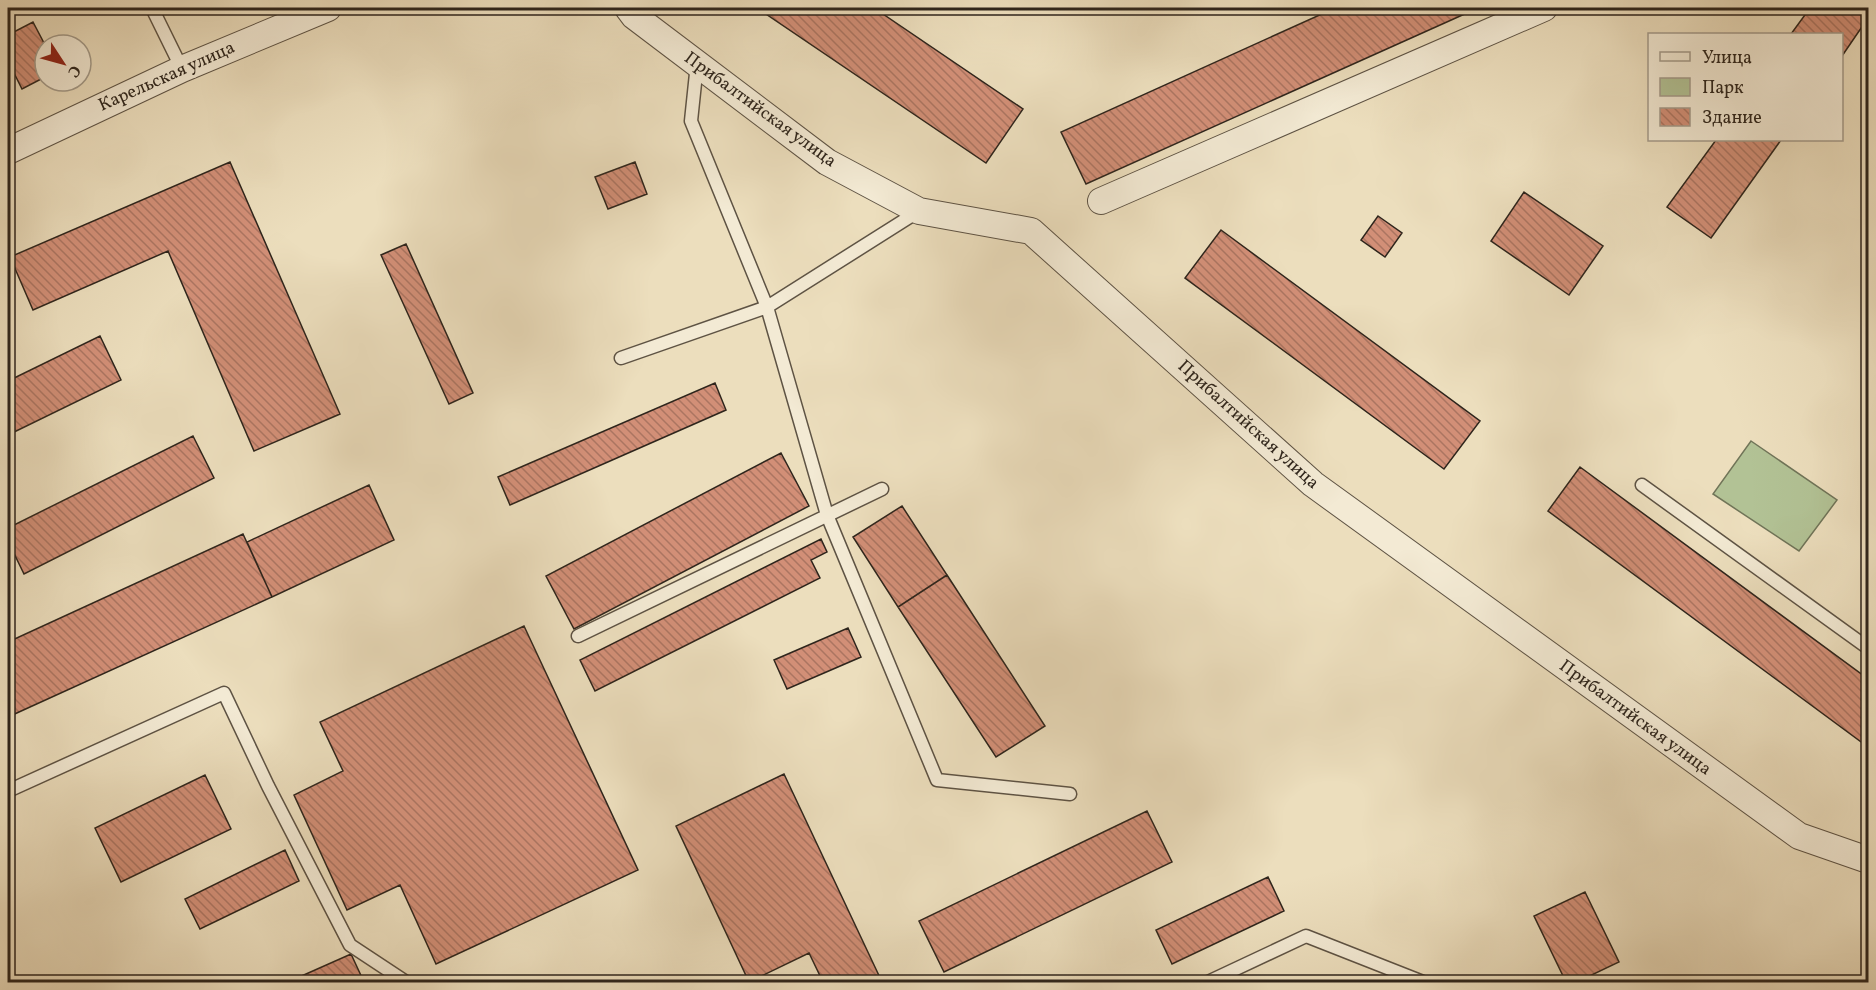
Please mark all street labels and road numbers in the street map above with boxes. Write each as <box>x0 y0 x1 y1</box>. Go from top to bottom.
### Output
street label: Карельская улица <box>95 36 239 118</box>
street label: Прибалтийская улица <box>679 46 841 174</box>
street label: Прибалтийская улица <box>1172 355 1324 496</box>
street label: Прибалтийская улица <box>1554 654 1716 782</box>

